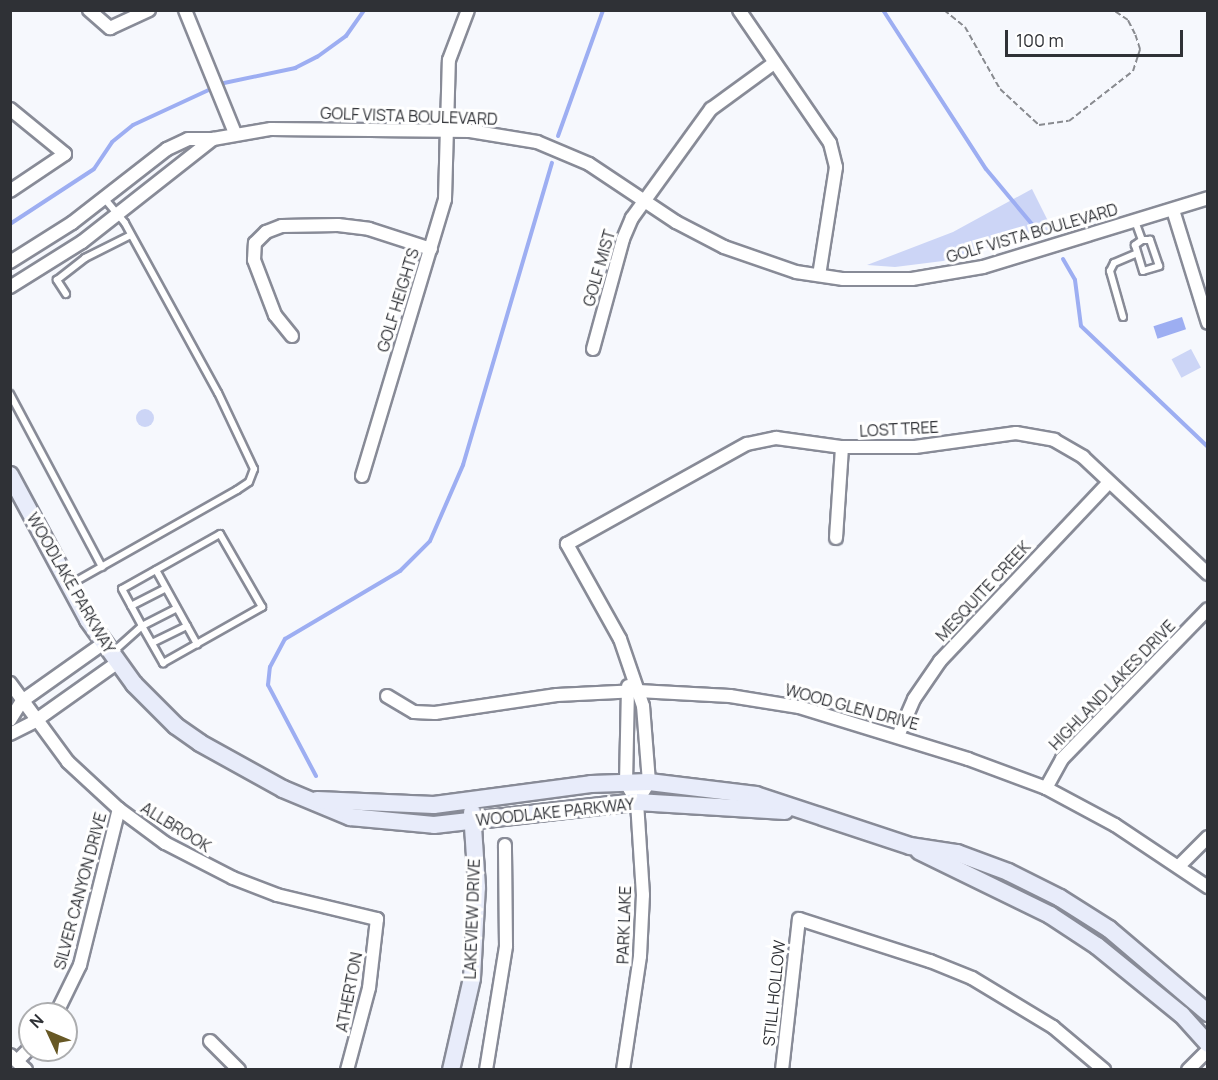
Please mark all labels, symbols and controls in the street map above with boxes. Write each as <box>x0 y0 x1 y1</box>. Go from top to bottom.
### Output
scale bar <box>1008 18 1186 56</box>
text: 100 m <box>1016 28 1064 52</box>
street label: GOLF VISTA BOULEVARD <box>320 103 498 129</box>
street label: GOLF VISTA BOULEVARD <box>944 199 1120 267</box>
street label: GOLF MIST <box>579 227 619 309</box>
street label: GOLF HEIGHTS <box>373 246 423 354</box>
street label: LOST TREE <box>859 417 939 441</box>
street label: WOODLAKE PARKWAY <box>23 509 119 657</box>
street label: MESQUITE CREEK <box>932 537 1034 645</box>
street label: HIGHLAND LAKES DRIVE <box>1045 616 1179 754</box>
street label: WOOD GLEN DRIVE <box>783 680 921 734</box>
street label: WOODLAKE PARKWAY <box>475 794 635 830</box>
street label: ALLBROOK <box>137 798 215 856</box>
street label: SILVER CANYON DRIVE <box>50 810 110 972</box>
street label: LAKEVIEW DRIVE <box>460 858 484 980</box>
street label: PARK LAKE <box>613 885 635 965</box>
street label: STILL HOLLOW <box>759 939 789 1047</box>
street label: ATHERTON <box>332 950 366 1034</box>
north arrow <box>18 1002 78 1062</box>
text: N <box>25 1009 48 1033</box>

